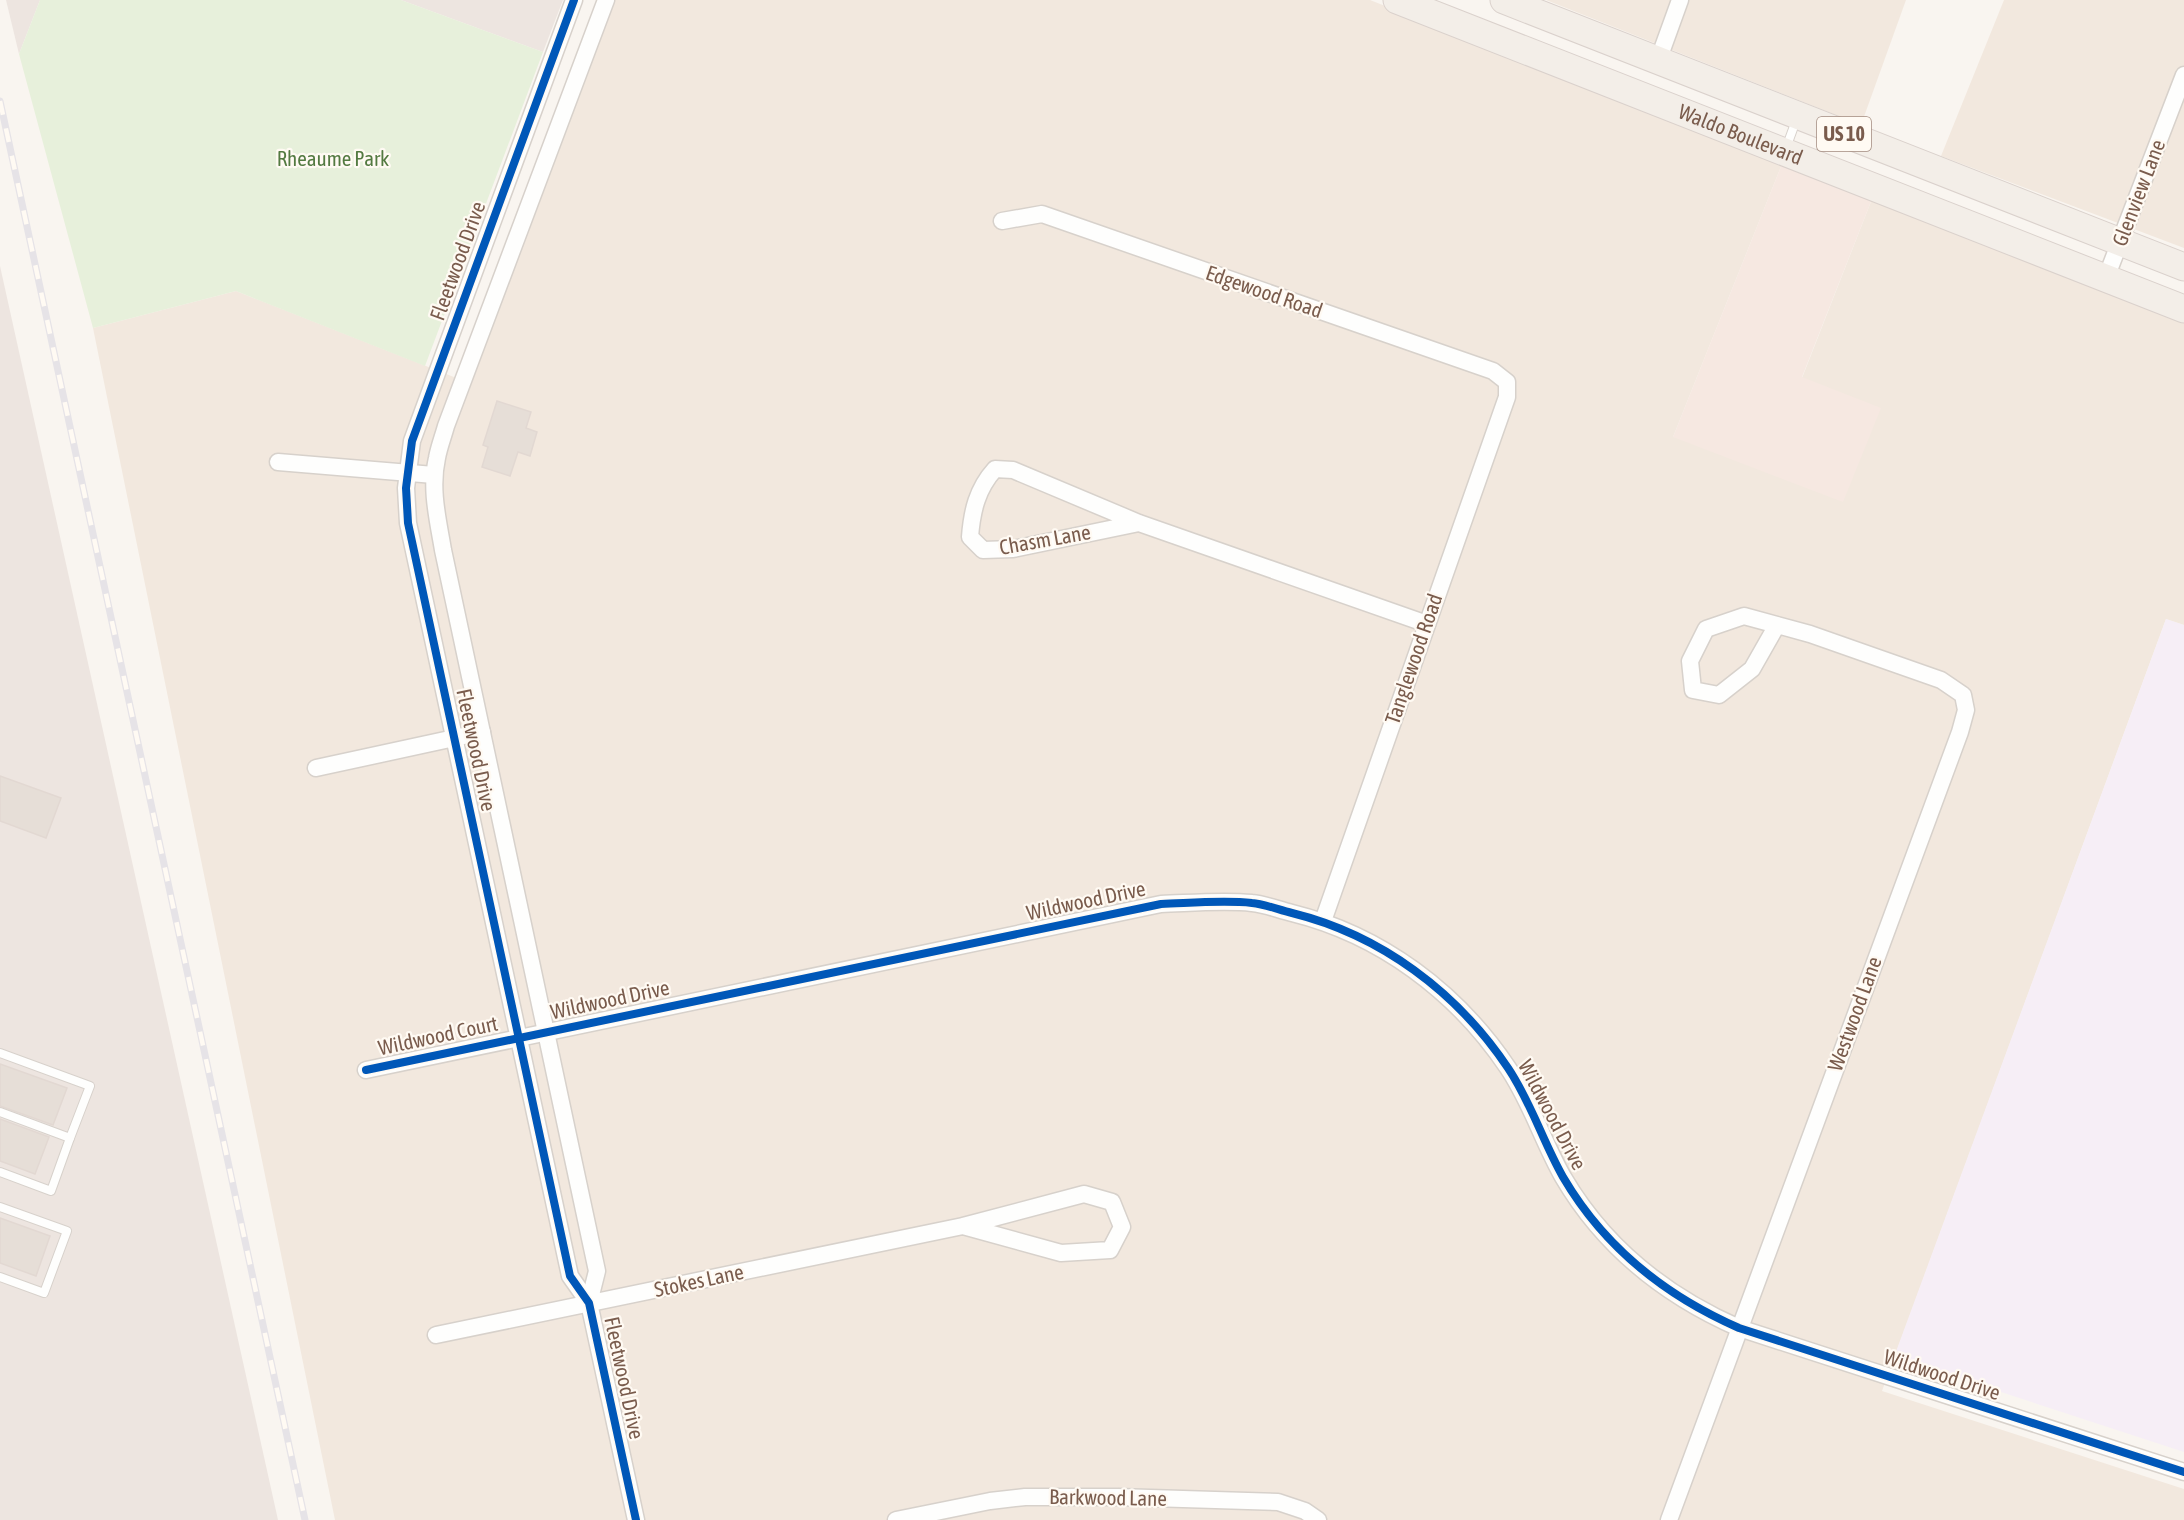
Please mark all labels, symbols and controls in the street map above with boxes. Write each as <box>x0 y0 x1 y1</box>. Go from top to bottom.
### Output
street label: Waldo Boulevard <box>1675 99 1806 169</box>
road number: US 10 <box>1817 117 1871 151</box>
street label: Glenview Lane <box>2107 136 2169 249</box>
park label: Rheaume Park <box>277 146 389 170</box>
street label: Fleetwood Drive <box>424 198 490 323</box>
street label: Edgewood Road <box>1203 260 1326 322</box>
street label: Chasm Lane <box>997 519 1092 559</box>
street label: Tanglewood Road <box>1380 590 1447 727</box>
street label: Fleetwood Drive <box>452 686 502 813</box>
street label: Wildwood Drive <box>1024 876 1147 924</box>
street label: Westwood Lane <box>1822 953 1886 1074</box>
street label: Wildwood Drive <box>548 975 671 1023</box>
street label: Wildwood Court <box>376 1011 500 1059</box>
street label: Wildwood Drive <box>1514 1055 1592 1174</box>
street label: Stokes Lane <box>652 1259 746 1301</box>
street label: Fleetwood Drive <box>600 1314 650 1441</box>
street label: Wildwood Drive <box>1881 1344 2004 1404</box>
street label: Barkwood Lane <box>1049 1484 1167 1510</box>

